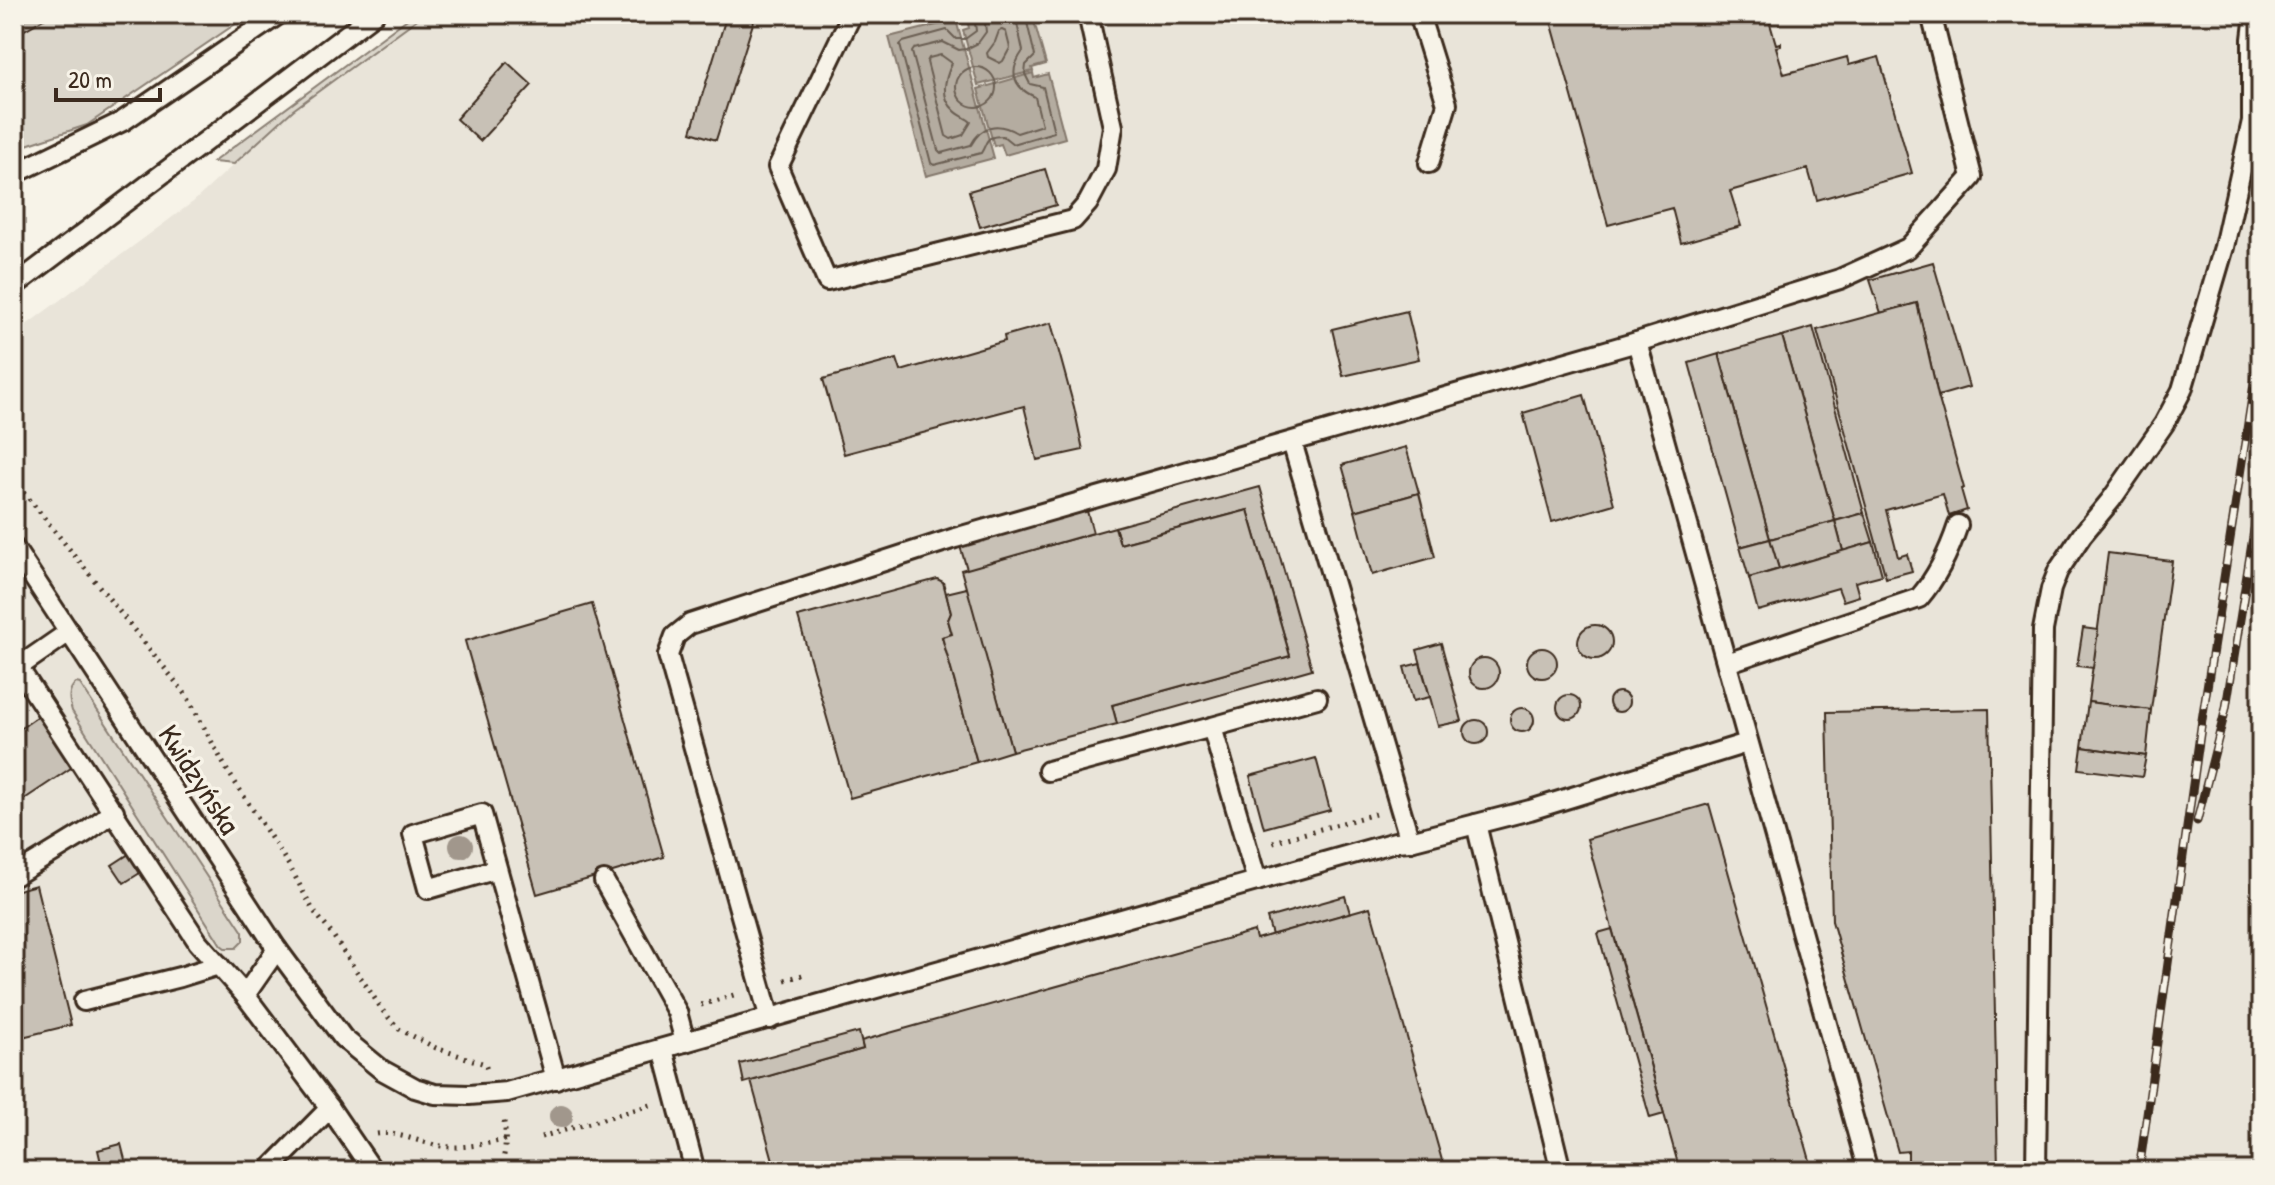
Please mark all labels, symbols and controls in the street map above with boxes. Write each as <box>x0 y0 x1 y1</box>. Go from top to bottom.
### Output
scale bar <box>56 52 160 102</box>
text: 20 m <box>68 63 112 95</box>
street label: Kwidzyńska <box>150 717 250 842</box>

